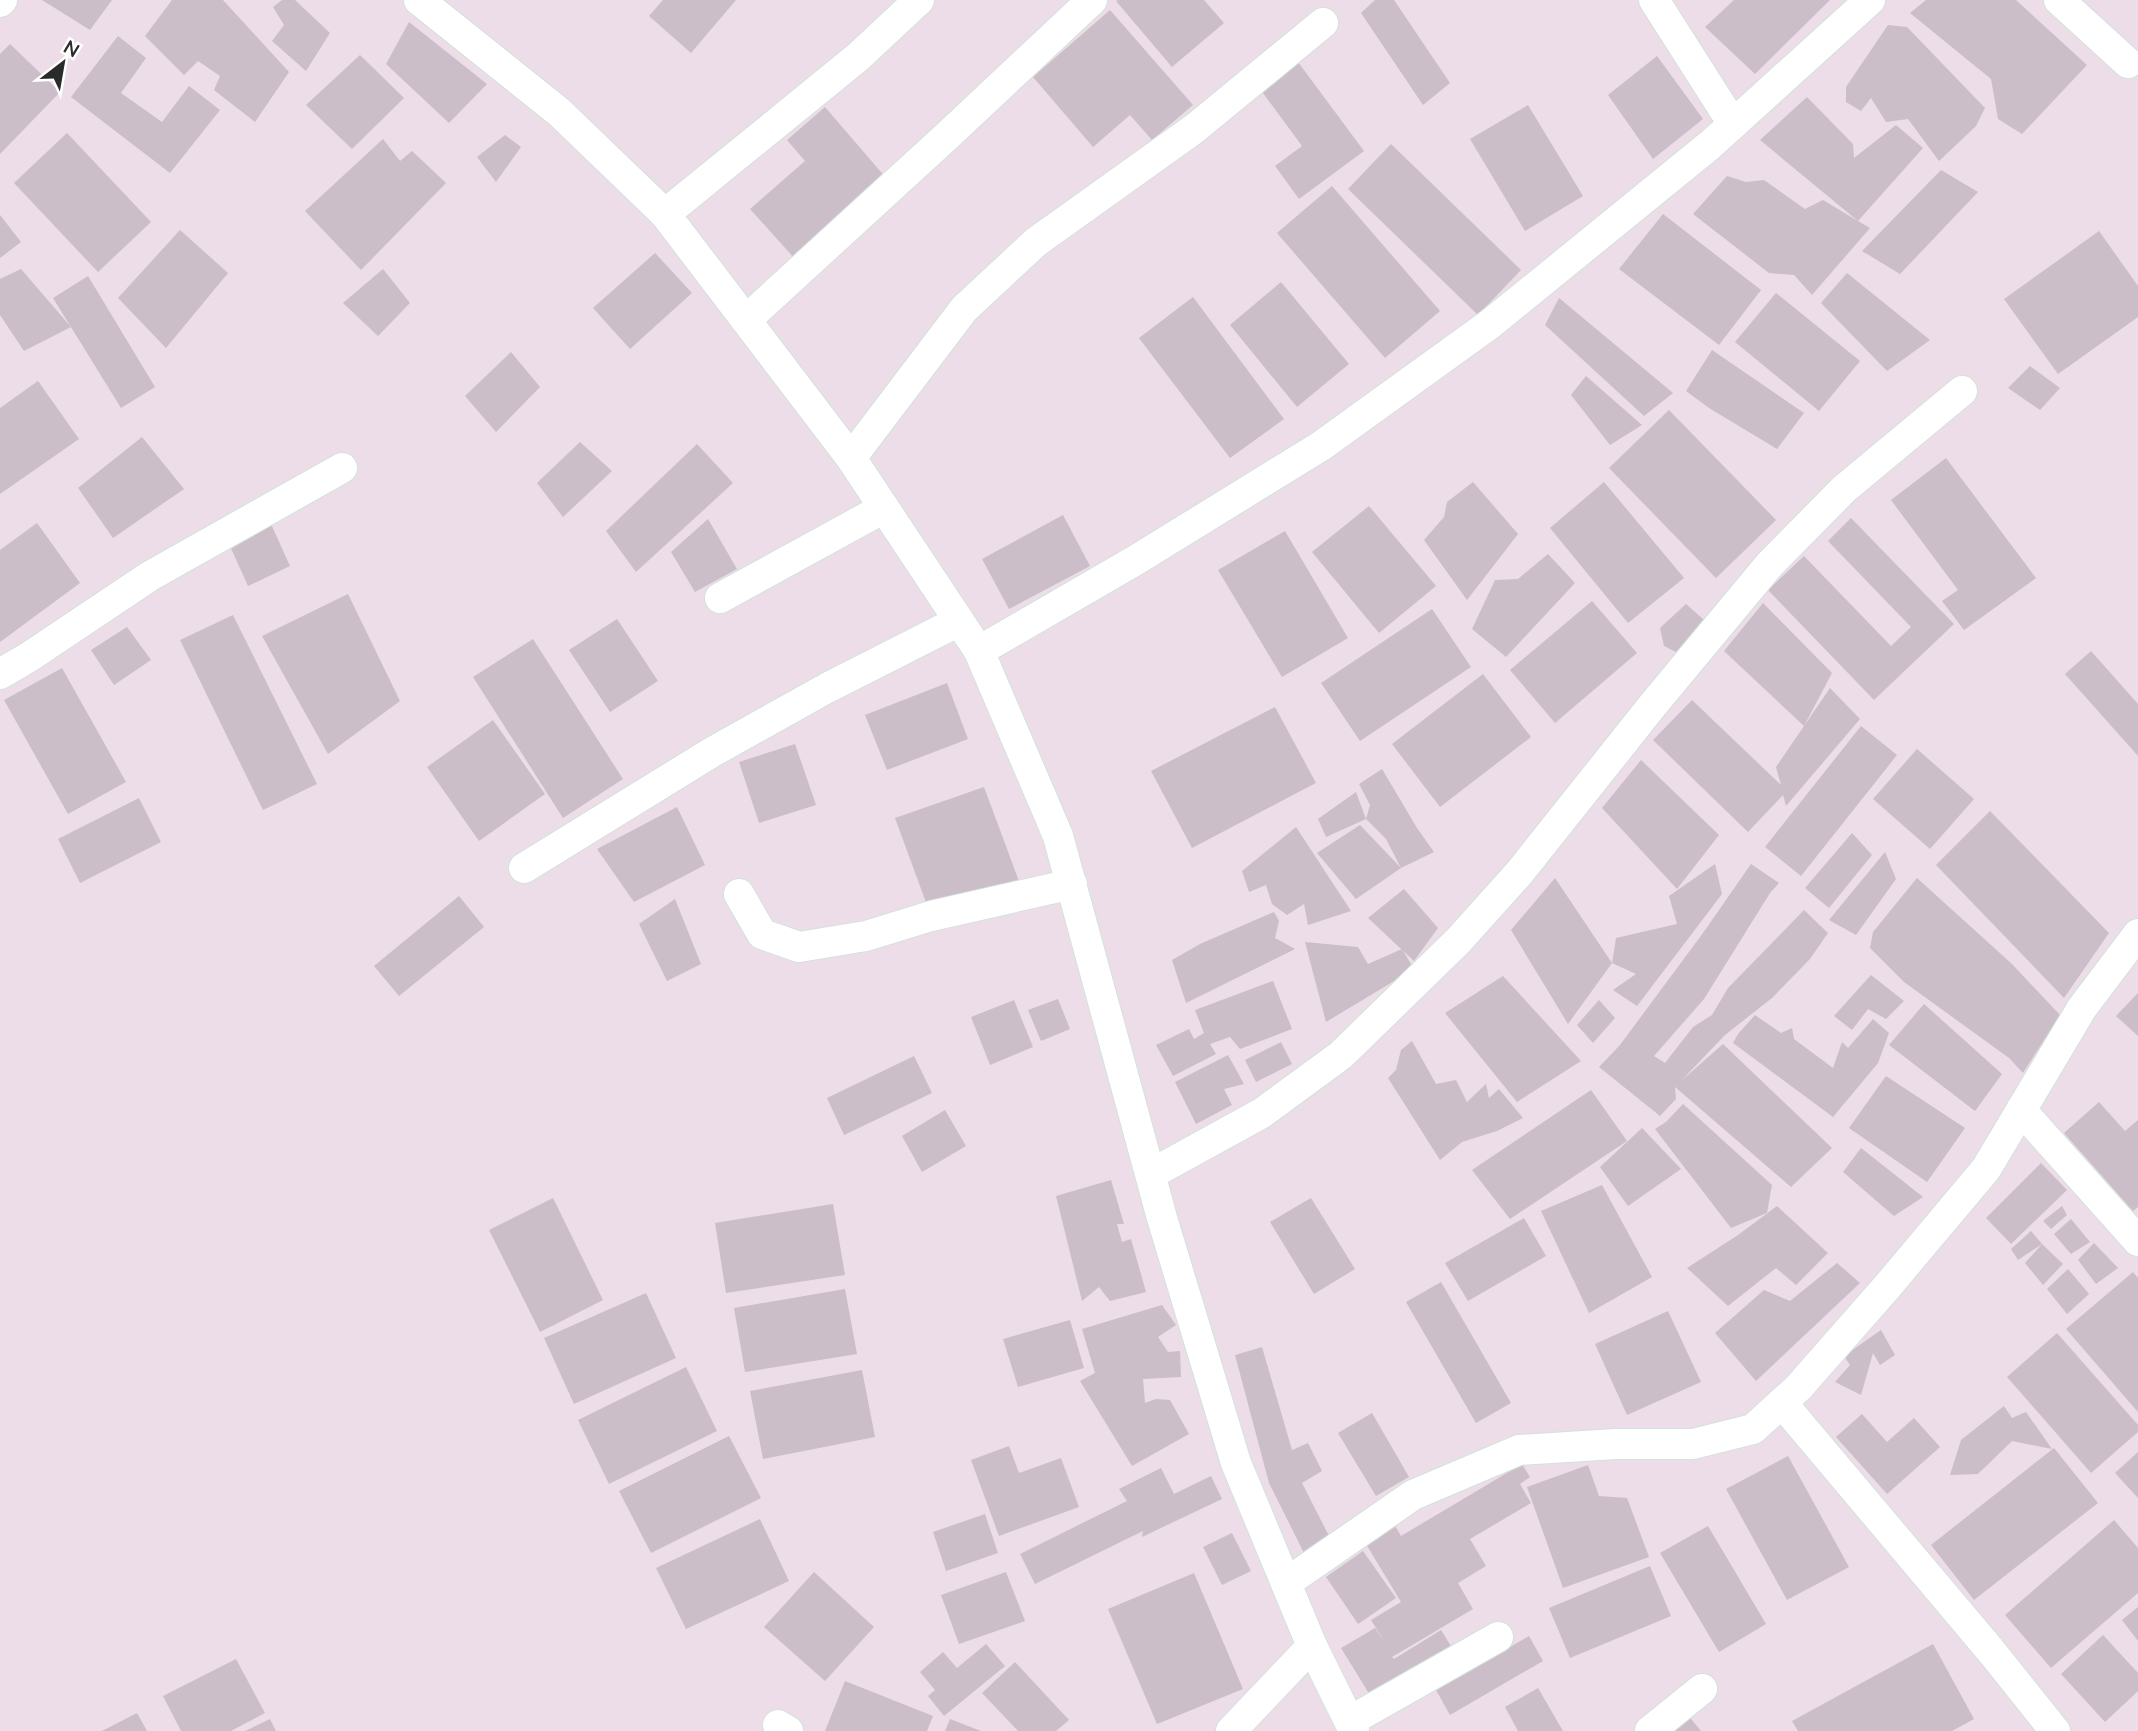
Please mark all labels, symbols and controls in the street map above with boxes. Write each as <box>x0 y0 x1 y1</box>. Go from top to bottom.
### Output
north arrow <box>28 28 98 98</box>
text: N <box>58 34 84 64</box>

